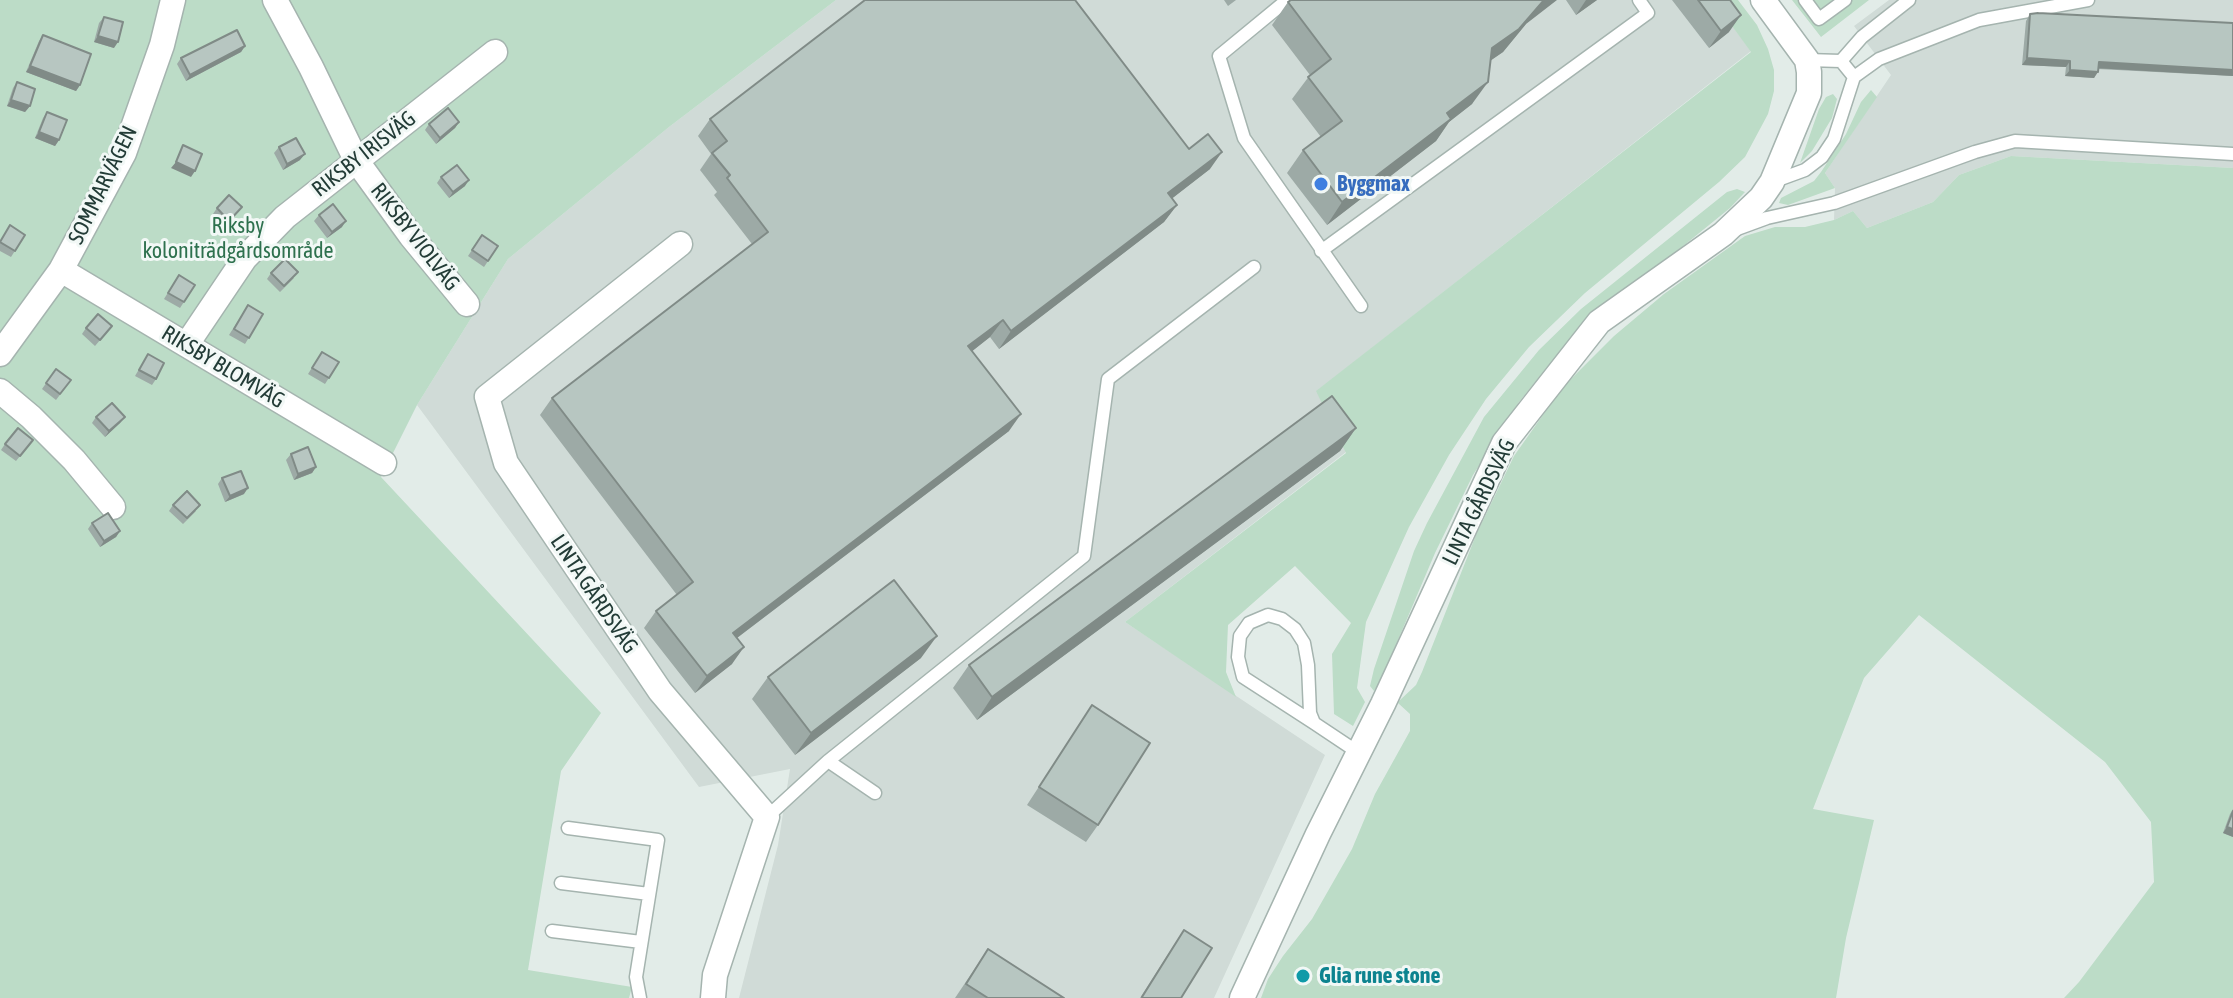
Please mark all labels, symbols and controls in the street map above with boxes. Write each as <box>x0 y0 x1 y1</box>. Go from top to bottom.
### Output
street label: RIKSBY IRISVÄG <box>307 105 421 203</box>
street label: SOMMARVÄGEN <box>63 122 143 248</box>
place label: Byggmax <box>1337 171 1410 197</box>
marker: Byggmax <box>1312 175 1330 193</box>
street label: RIKSBY VIOLVÄG <box>365 178 465 296</box>
park label: Riksby koloniträdgårdsområde <box>142 213 334 264</box>
street label: RIKSBY BLOMVÄG <box>157 320 289 414</box>
street label: LINTA GÅRDSVÄG <box>1437 434 1521 570</box>
street label: LINTA GÅRDSVÄG <box>545 530 643 658</box>
place label: Glia rune stone <box>1319 963 1440 989</box>
marker: Glia rune stone <box>1294 967 1312 985</box>

